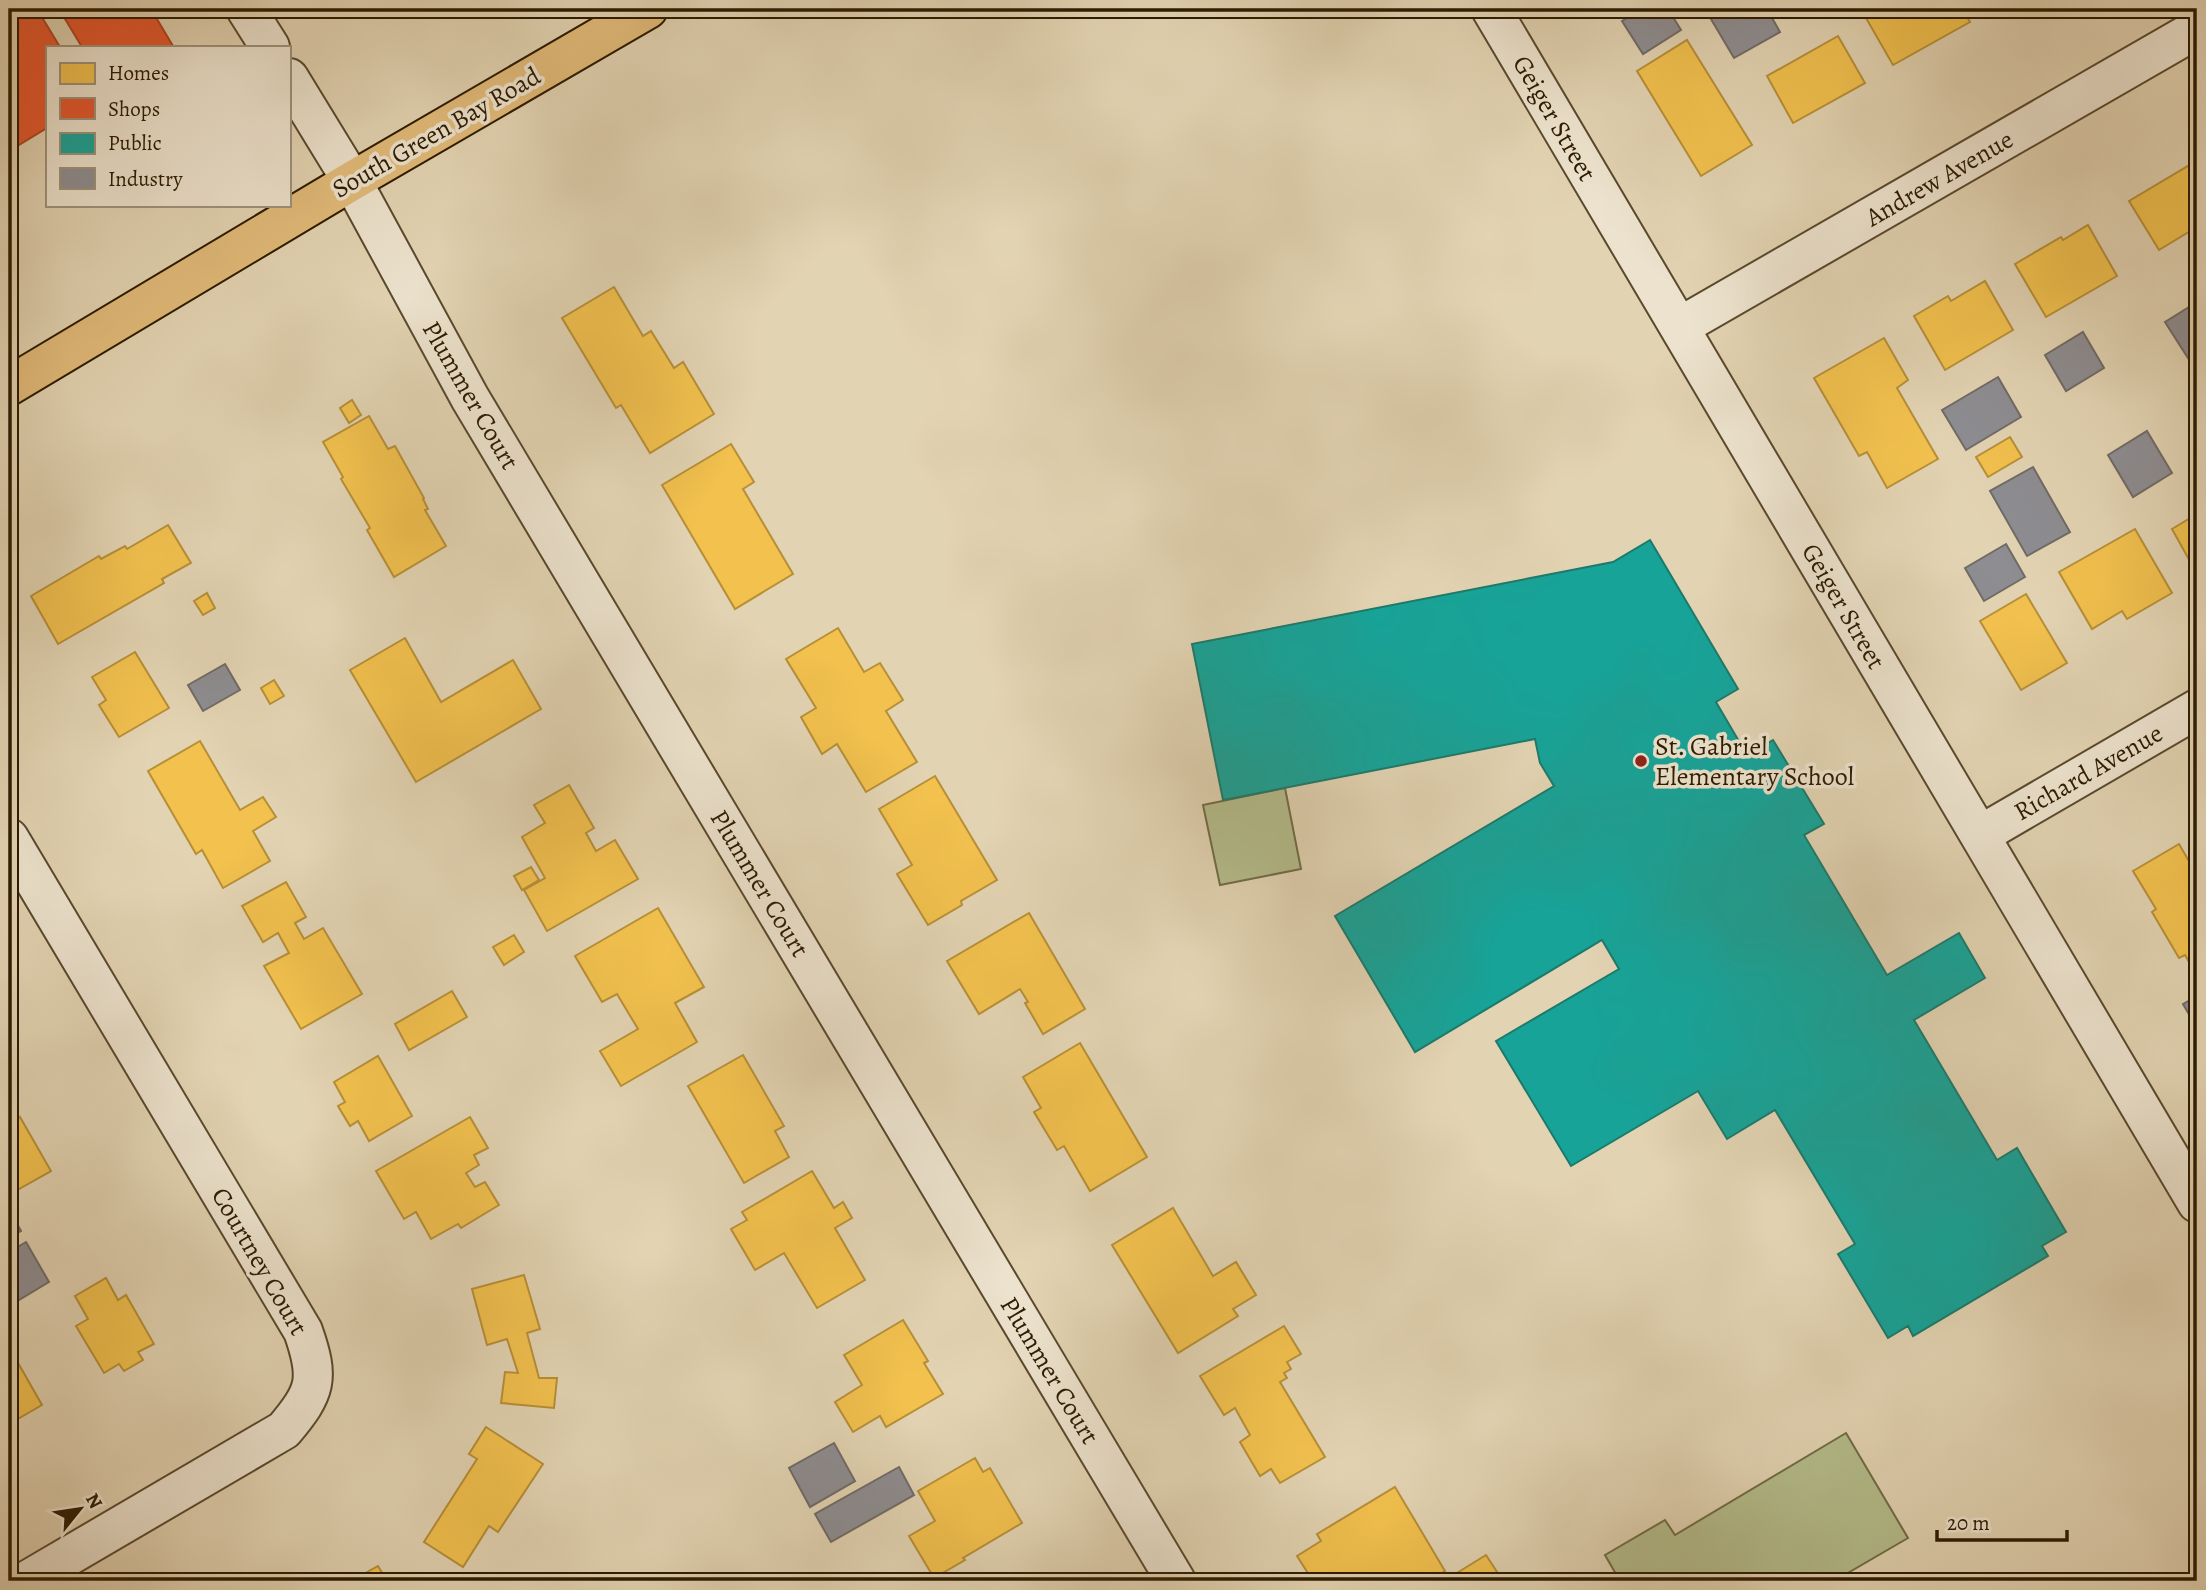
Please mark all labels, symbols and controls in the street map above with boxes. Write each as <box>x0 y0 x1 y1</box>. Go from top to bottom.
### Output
legend <box>46 46 290 206</box>
street label: Geiger Street <box>1505 49 1605 188</box>
street label: South Green Bay Road <box>326 58 547 206</box>
text: Homes <box>108 59 169 87</box>
text: Shops <box>108 95 160 123</box>
street label: Andrew Avenue <box>1858 122 2020 235</box>
text: Public <box>108 129 162 157</box>
text: Industry <box>108 165 183 193</box>
street label: Plummer Court <box>414 315 527 476</box>
street label: Geiger Street <box>1794 537 1894 676</box>
street label: Richard Avenue <box>2008 716 2169 829</box>
place label: St. Gabriel Elementary School <box>1655 729 1854 794</box>
marker: St. Gabriel Elementary School <box>1633 753 1649 769</box>
street label: Plummer Court <box>702 803 818 964</box>
street label: Courtney Court <box>203 1181 316 1342</box>
street label: Plummer Court <box>992 1290 1108 1451</box>
north arrow <box>46 1474 116 1544</box>
text: N <box>79 1489 109 1514</box>
scale bar <box>1937 1499 2066 1543</box>
text: 20 m <box>1947 1509 1990 1537</box>

